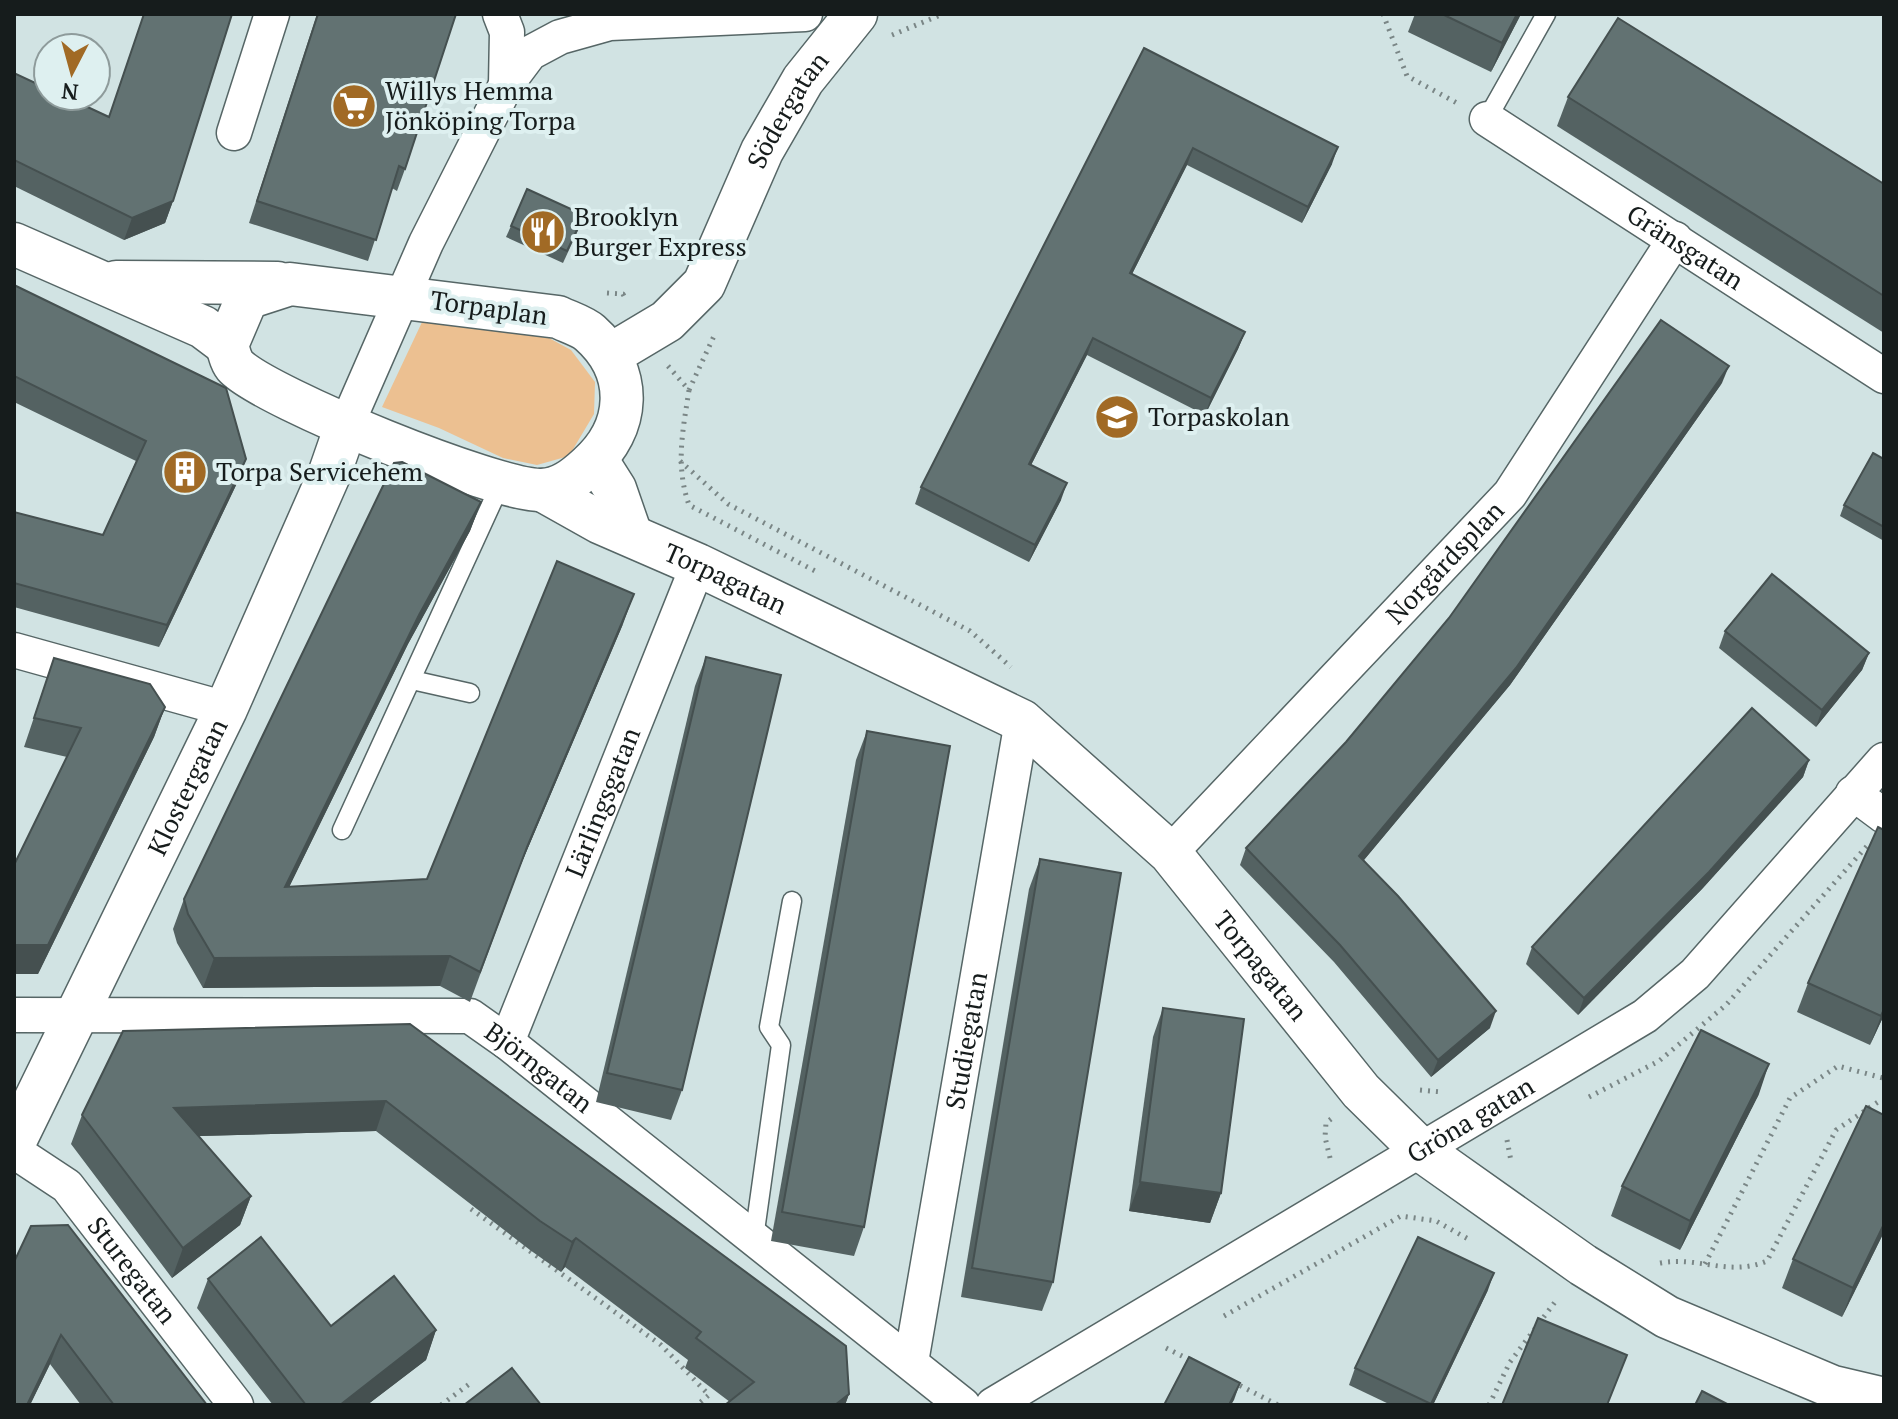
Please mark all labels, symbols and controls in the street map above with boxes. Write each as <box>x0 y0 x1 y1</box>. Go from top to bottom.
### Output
north arrow <box>32 32 112 112</box>
street label: Södergatan <box>739 44 835 173</box>
place label: Willys Hemma Jönköping Torpa <box>385 73 576 137</box>
text: N <box>60 77 80 108</box>
supermarket icon: Willys Hemma Jönköping Torpa <box>330 82 378 130</box>
street label: Gränsgatan <box>1621 196 1751 297</box>
place label: Brooklyn Burger Express <box>574 199 747 263</box>
restaurant icon: Brooklyn Burger Express <box>519 208 567 256</box>
street label: Torpaplan <box>428 282 550 332</box>
school or university icon: Torpaskolan <box>1093 393 1141 441</box>
place label: Torpaskolan <box>1148 399 1290 433</box>
building icon: Torpa Servicehem <box>161 448 209 496</box>
place label: Torpa Servicehem <box>216 454 423 488</box>
street label: Norgårdsplan <box>1378 493 1511 631</box>
street label: Torpagatan <box>659 534 793 621</box>
street label: Klostergatan <box>139 713 235 861</box>
street label: Lärlingsgatan <box>557 722 647 882</box>
street label: Torpagatan <box>1207 903 1316 1027</box>
street label: Studiegatan <box>937 969 994 1112</box>
street label: Björngatan <box>479 1014 600 1120</box>
street label: Gröna gatan <box>1400 1068 1540 1170</box>
street label: Sturegatan <box>81 1209 185 1330</box>

